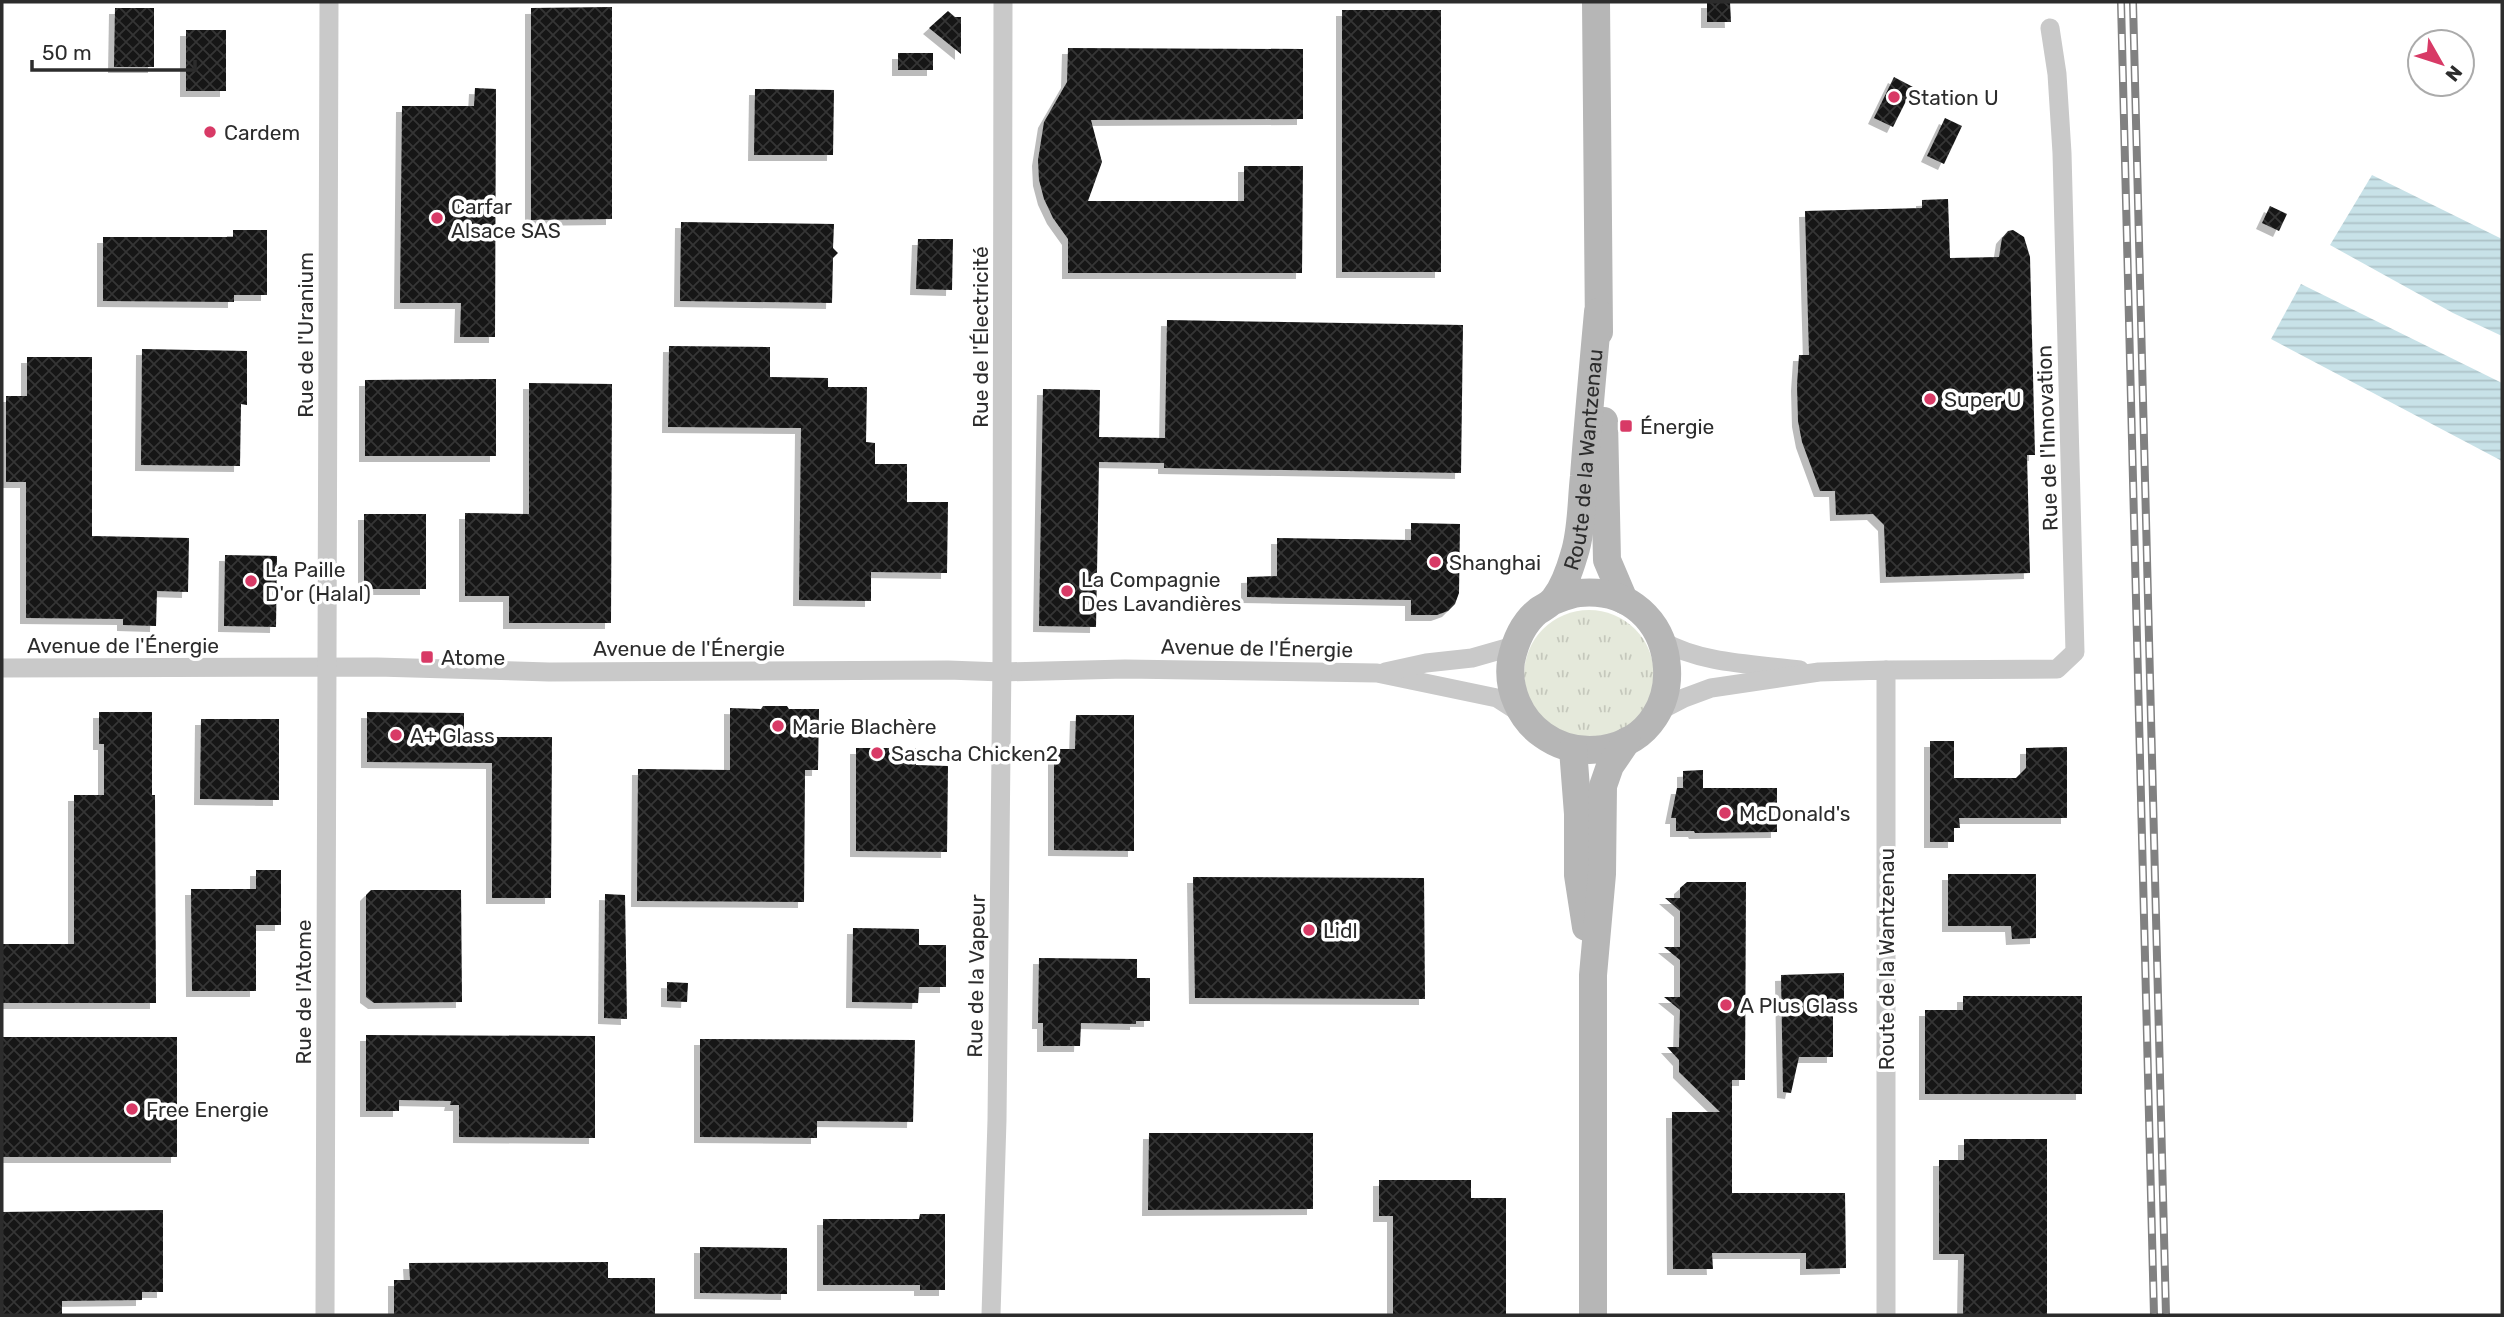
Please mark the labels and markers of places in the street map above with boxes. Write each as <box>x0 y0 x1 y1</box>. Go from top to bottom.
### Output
place label: Station U <box>1908 85 1999 110</box>
marker: Station U <box>1886 89 1902 105</box>
place label: Cardem <box>224 120 300 145</box>
marker: Cardem <box>202 124 218 140</box>
place label: Carfar Alsace SAS <box>451 194 561 243</box>
marker: Carfar Alsace SAS <box>429 210 445 226</box>
place label: Super U <box>1944 387 2021 412</box>
marker: Super U <box>1922 391 1938 407</box>
place label: Énergie <box>1640 414 1714 439</box>
marker: Énergie <box>1618 418 1634 434</box>
place label: Shanghai <box>1449 550 1541 575</box>
marker: Shanghai <box>1427 554 1443 570</box>
place label: La Paille D'or (Halal) <box>265 557 371 606</box>
place label: La Compagnie Des Lavandières <box>1081 567 1241 616</box>
marker: La Paille D'or (Halal) <box>243 573 259 589</box>
marker: La Compagnie Des Lavandières <box>1059 583 1075 599</box>
place label: Atome <box>441 645 505 670</box>
marker: Atome <box>419 649 435 665</box>
place label: Marie Blachère <box>792 714 937 739</box>
marker: Marie Blachère <box>770 718 786 734</box>
place label: A+ Glass <box>410 723 495 748</box>
marker: A+ Glass <box>388 727 404 743</box>
place label: Sascha Chicken2 <box>891 741 1058 766</box>
marker: Sascha Chicken2 <box>869 745 885 761</box>
place label: McDonald's <box>1739 801 1851 826</box>
marker: McDonald's <box>1717 805 1733 821</box>
place label: Lidl <box>1323 918 1358 943</box>
marker: Lidl <box>1301 922 1317 938</box>
place label: A Plus Glass <box>1740 993 1858 1018</box>
marker: A Plus Glass <box>1718 997 1734 1013</box>
place label: Free Energie <box>146 1097 269 1122</box>
marker: Free Energie <box>124 1101 140 1117</box>

